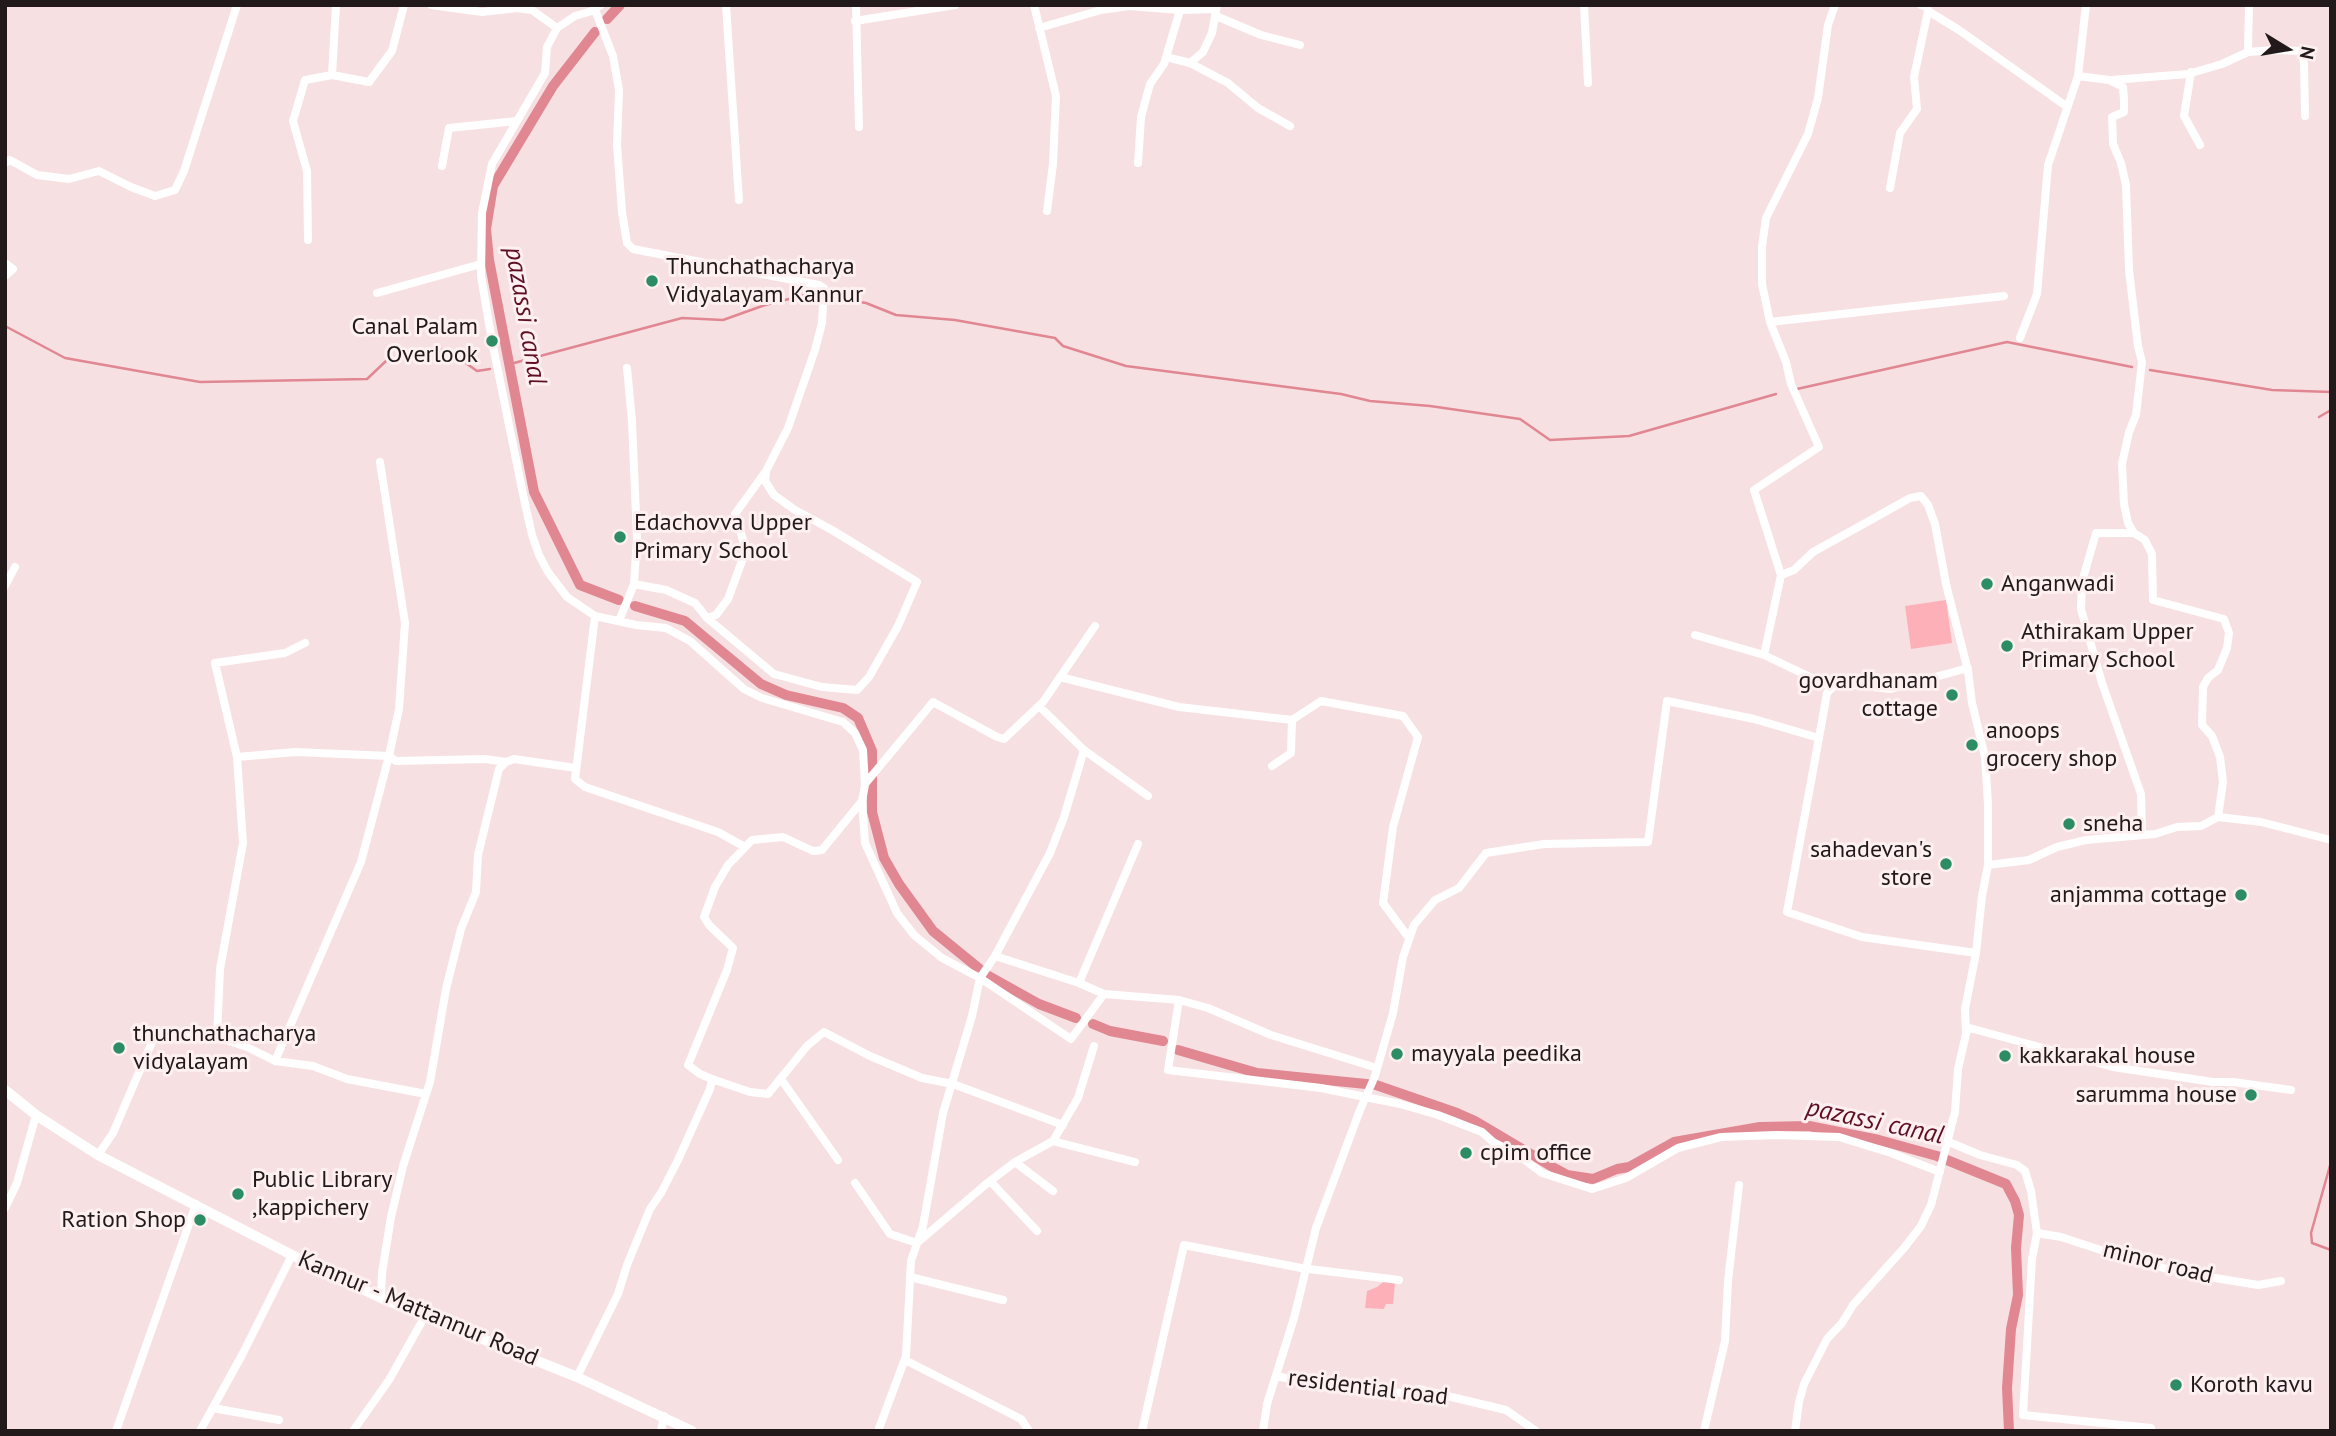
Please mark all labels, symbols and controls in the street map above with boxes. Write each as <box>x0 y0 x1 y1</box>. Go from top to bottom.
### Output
north arrow <box>2252 14 2322 84</box>
text: N <box>2295 45 2321 61</box>
water label: pazassi canal <box>498 244 552 388</box>
place label: Thunchathacharya Vidyalayam Kannur <box>666 253 863 309</box>
marker: Thunchathacharya Vidyalayam Kannur <box>644 273 660 289</box>
place label: Canal Palam Overlook <box>351 313 478 369</box>
marker: Canal Palam Overlook <box>484 333 500 349</box>
place label: Edachovva Upper Primary School <box>634 509 812 565</box>
marker: Edachovva Upper Primary School <box>612 529 628 545</box>
place label: Anganwadi <box>2001 570 2115 598</box>
marker: Anganwadi <box>1979 576 1995 592</box>
place label: Athirakam Upper Primary School <box>2021 618 2194 674</box>
marker: Athirakam Upper Primary School <box>1999 638 2015 654</box>
place label: govardhanam cottage <box>1798 667 1938 723</box>
marker: govardhanam cottage <box>1944 687 1960 703</box>
place label: anoops grocery shop <box>1986 717 2117 773</box>
marker: anoops grocery shop <box>1964 737 1980 753</box>
place label: sneha <box>2083 810 2143 838</box>
marker: sneha <box>2061 816 2077 832</box>
place label: sahadevan's store <box>1810 836 1932 892</box>
marker: sahadevan's store <box>1938 856 1954 872</box>
place label: anjamma cottage <box>2050 881 2227 909</box>
marker: anjamma cottage <box>2233 887 2249 903</box>
place label: thunchathacharya vidyalayam <box>133 1020 316 1076</box>
marker: thunchathacharya vidyalayam <box>111 1040 127 1056</box>
place label: mayyala peedika <box>1411 1040 1582 1068</box>
place label: kakkarakal house <box>2019 1042 2195 1070</box>
marker: mayyala peedika <box>1389 1046 1405 1062</box>
marker: kakkarakal house <box>1997 1048 2013 1064</box>
place label: sarumma house <box>2075 1081 2237 1109</box>
marker: sarumma house <box>2243 1087 2259 1103</box>
water label: pazassi canal <box>1803 1092 1947 1152</box>
place label: cpim office <box>1480 1139 1592 1167</box>
marker: cpim office <box>1458 1145 1474 1161</box>
place label: Public Library ,kappichery <box>252 1166 392 1222</box>
marker: Public Library ,kappichery <box>230 1186 246 1202</box>
place label: Ration Shop <box>61 1206 186 1234</box>
marker: Ration Shop <box>192 1212 208 1228</box>
street label: minor road <box>2100 1235 2216 1291</box>
street label: Kannur - Mattannur Road <box>293 1245 543 1373</box>
street label: residential road <box>1286 1364 1450 1412</box>
place label: Koroth kavu <box>2190 1371 2313 1399</box>
marker: Koroth kavu <box>2168 1377 2184 1393</box>

